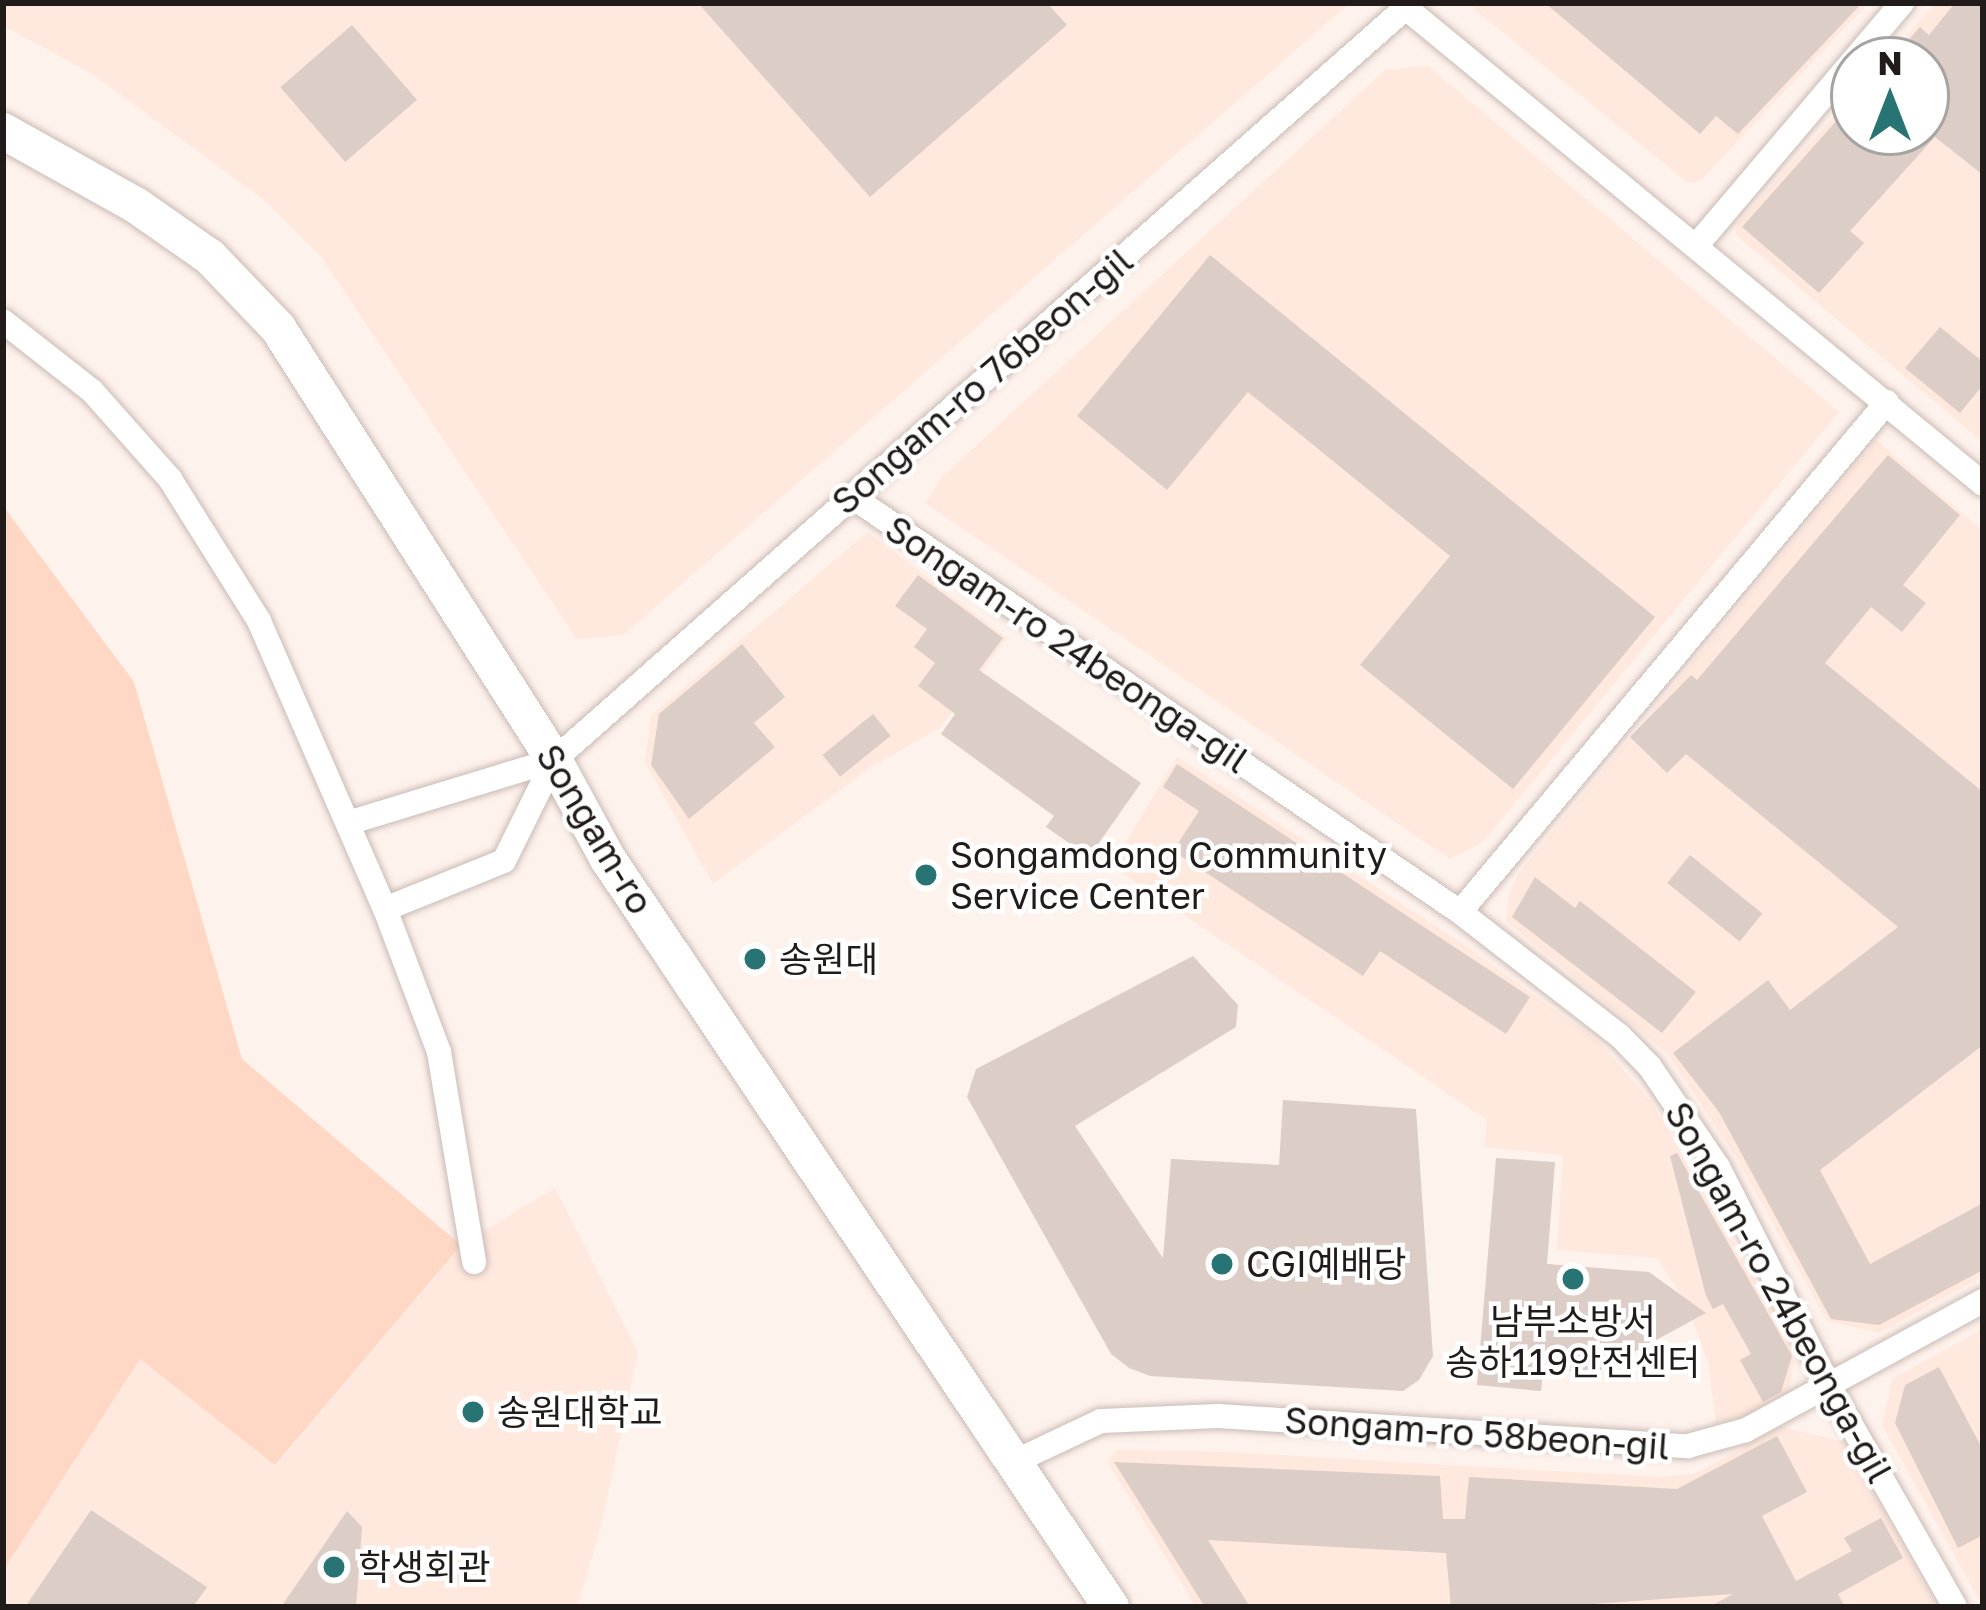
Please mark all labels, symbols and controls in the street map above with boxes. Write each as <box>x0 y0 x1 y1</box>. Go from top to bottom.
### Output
north arrow <box>1830 36 1950 156</box>
text: N <box>1877 43 1903 82</box>
street label: Songam-ro 76beon-gil <box>823 239 1141 523</box>
street label: Songam-ro 24beonga-gil <box>877 506 1257 782</box>
street label: Songam-ro <box>528 736 662 922</box>
place label: Songamdong Community Service Center <box>950 832 1387 917</box>
marker: Songamdong Community Service Center <box>913 862 939 888</box>
place label: 송원대 <box>779 937 878 981</box>
marker: 송원대 <box>742 946 768 972</box>
street label: Songam-ro 24beonga-gil <box>1656 1094 1902 1490</box>
place label: CGI예배당 <box>1246 1242 1407 1286</box>
marker: CGI예배당 <box>1209 1251 1235 1277</box>
marker: 남부소방서 송하119안전센터 <box>1560 1266 1586 1292</box>
place label: 남부소방서 송하119안전센터 <box>1445 1298 1701 1383</box>
place label: 송원대학교 <box>497 1390 663 1434</box>
street label: Songam-ro 58beon-gil <box>1283 1398 1671 1468</box>
marker: 송원대학교 <box>460 1399 486 1425</box>
place label: 학생회관 <box>358 1545 490 1589</box>
marker: 학생회관 <box>321 1554 347 1580</box>

